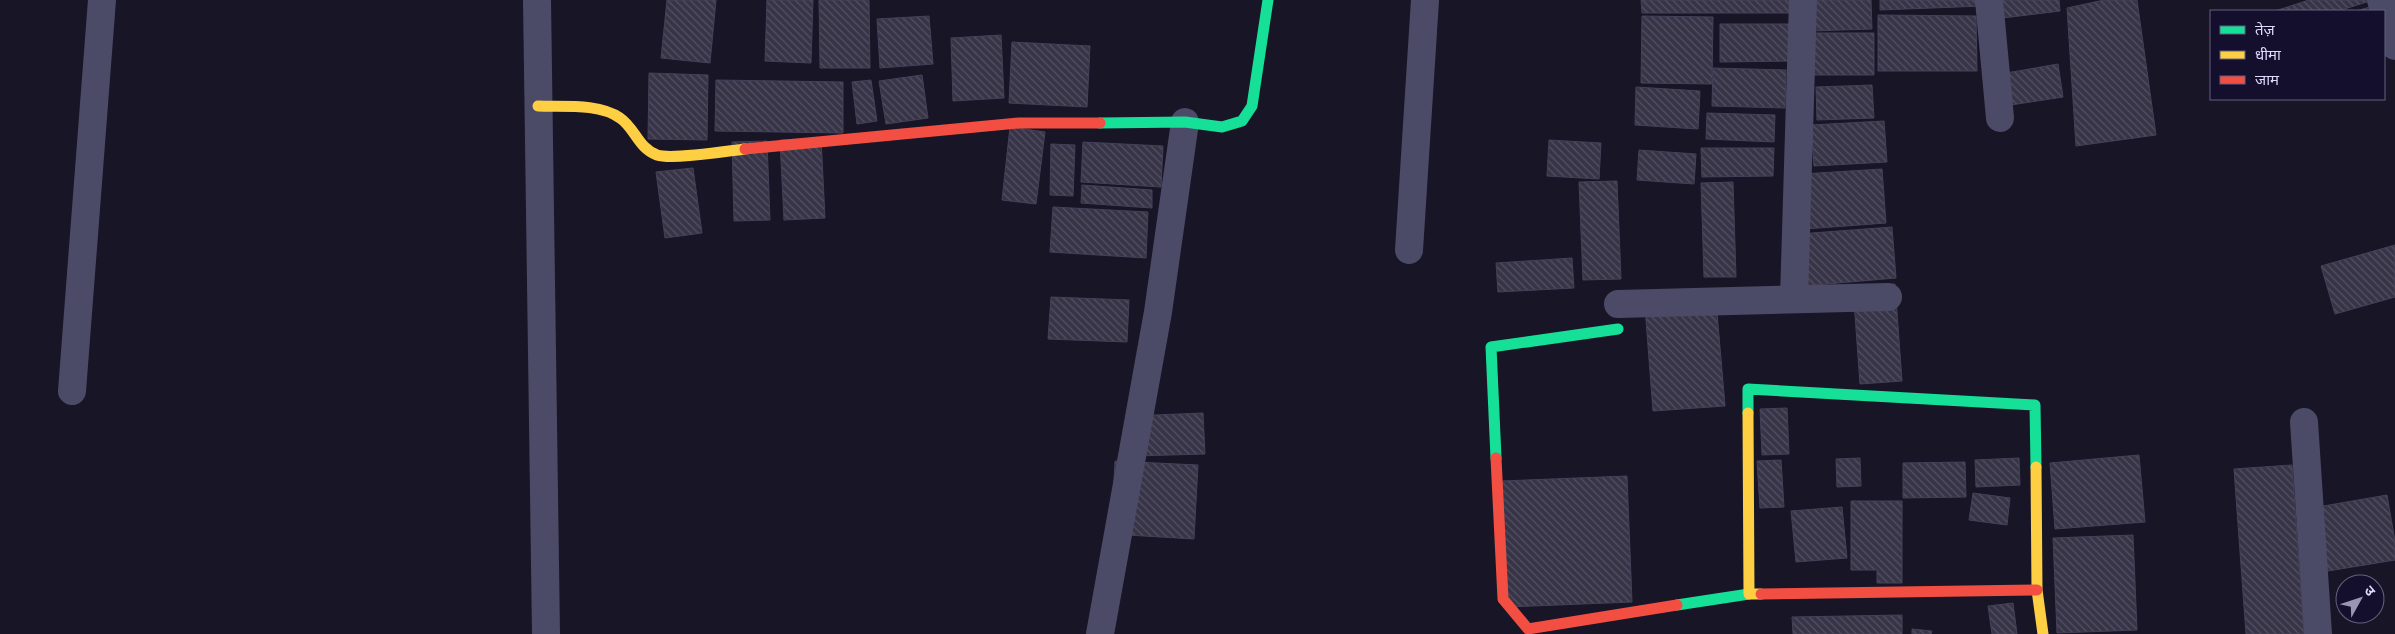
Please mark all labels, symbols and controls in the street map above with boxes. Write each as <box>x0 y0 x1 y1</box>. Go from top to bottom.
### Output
legend <box>2210 10 2385 100</box>
text: तेज़ <box>2255 20 2276 39</box>
text: धीमा <box>2255 45 2282 64</box>
text: जाम <box>2255 70 2280 89</box>
north arrow <box>2335 574 2385 624</box>
text: उ <box>2361 582 2380 600</box>

